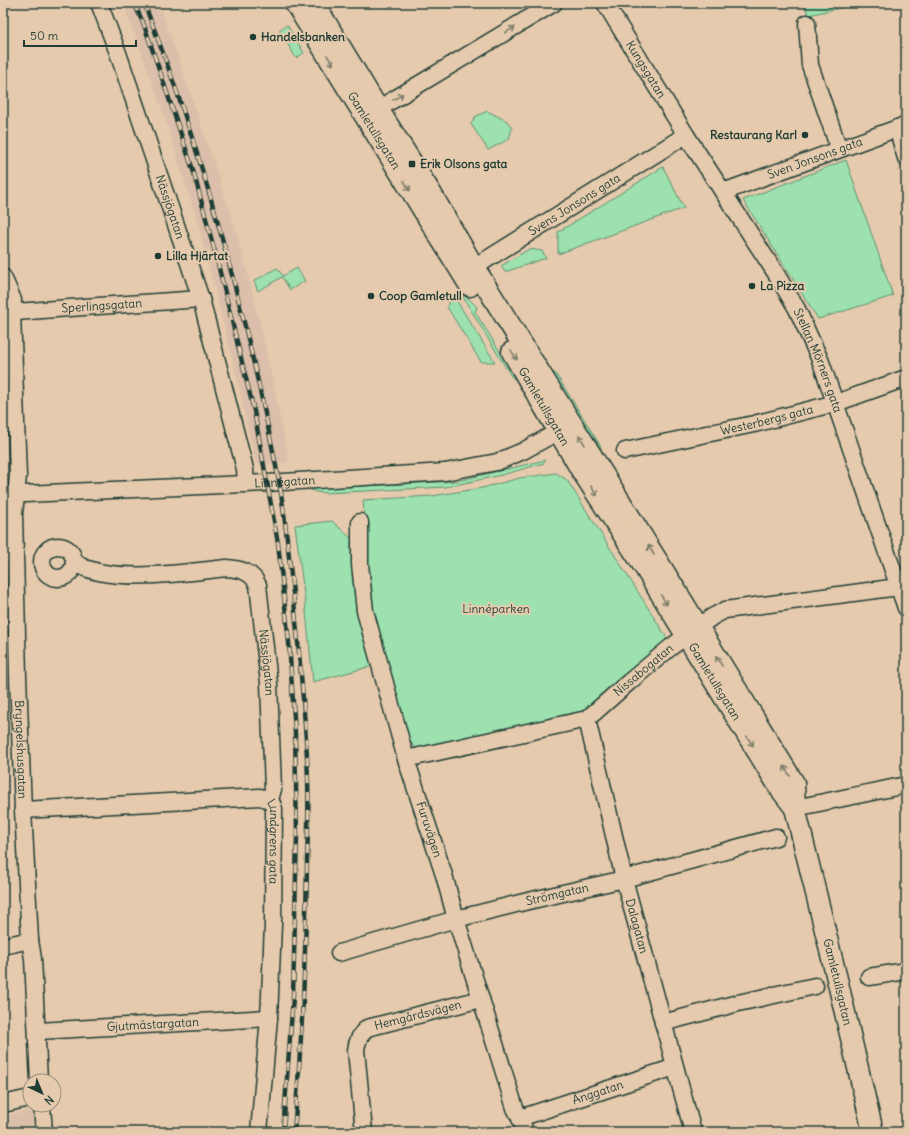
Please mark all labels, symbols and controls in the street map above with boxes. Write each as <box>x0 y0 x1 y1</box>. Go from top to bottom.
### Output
scale bar <box>24 22 136 48</box>
one-way arrow <box>504 25 516 33</box>
text: 50 m <box>30 28 59 43</box>
place label: Handelsbanken <box>261 29 345 44</box>
marker: Handelsbanken <box>248 32 258 42</box>
street label: Kungsgatan <box>623 38 670 101</box>
one-way arrow <box>326 54 334 65</box>
street label: Gamletullsgatan <box>345 89 404 172</box>
one-way arrow <box>392 92 404 100</box>
place label: Restaurang Karl <box>710 127 797 143</box>
marker: Restaurang Karl <box>800 130 810 140</box>
street label: Sven Jonsons gata <box>765 133 865 182</box>
place label: Erik Olsons gata <box>420 156 508 172</box>
marker: Erik Olsons gata <box>407 159 417 169</box>
street label: Svens Jonsons gata <box>525 170 623 239</box>
street label: Nässjögatan <box>153 173 188 241</box>
one-way arrow <box>404 180 412 192</box>
place label: Lilla Hjärtat <box>166 248 229 263</box>
marker: Lilla Hjärtat <box>153 251 163 261</box>
place label: La Pizza <box>760 278 804 293</box>
marker: La Pizza <box>747 281 757 291</box>
place label: Coop Gamletull <box>379 288 462 304</box>
marker: Coop Gamletull <box>366 291 376 301</box>
street label: Sperlingsgatan <box>61 295 143 316</box>
street label: Stellan Mörners gata <box>791 306 846 415</box>
one-way arrow <box>510 349 518 361</box>
street label: Gamletullsgatan <box>515 364 573 448</box>
street label: Westerbergs gata <box>719 401 815 438</box>
one-way arrow <box>577 434 585 446</box>
street label: Linnégatan <box>254 472 316 491</box>
one-way arrow <box>591 485 599 497</box>
one-way arrow <box>646 544 654 556</box>
one-way arrow <box>661 594 669 606</box>
park label: Linnéparken <box>462 601 530 616</box>
street label: Nässjögatan <box>256 628 277 696</box>
street label: Nissabogatan <box>610 640 676 699</box>
street label: Gamletullsgatan <box>685 640 745 723</box>
one-way arrow <box>715 656 723 667</box>
street label: Bryngelshusgatan <box>12 700 31 799</box>
one-way arrow <box>746 735 755 746</box>
one-way arrow <box>783 766 791 777</box>
street label: Lundgrens gata <box>264 796 282 884</box>
street label: Furuvägen <box>413 799 446 859</box>
street label: Strömgatan <box>524 879 590 908</box>
street label: Dalagatan <box>623 897 652 955</box>
street label: Gamletullsgatan <box>820 937 856 1027</box>
street label: Hemgårdsvägen <box>373 996 463 1033</box>
street label: Gjutmästargatan <box>106 1014 199 1034</box>
north arrow <box>22 1073 62 1113</box>
street label: Änggatan <box>570 1077 625 1107</box>
text: N <box>41 1093 57 1108</box>

